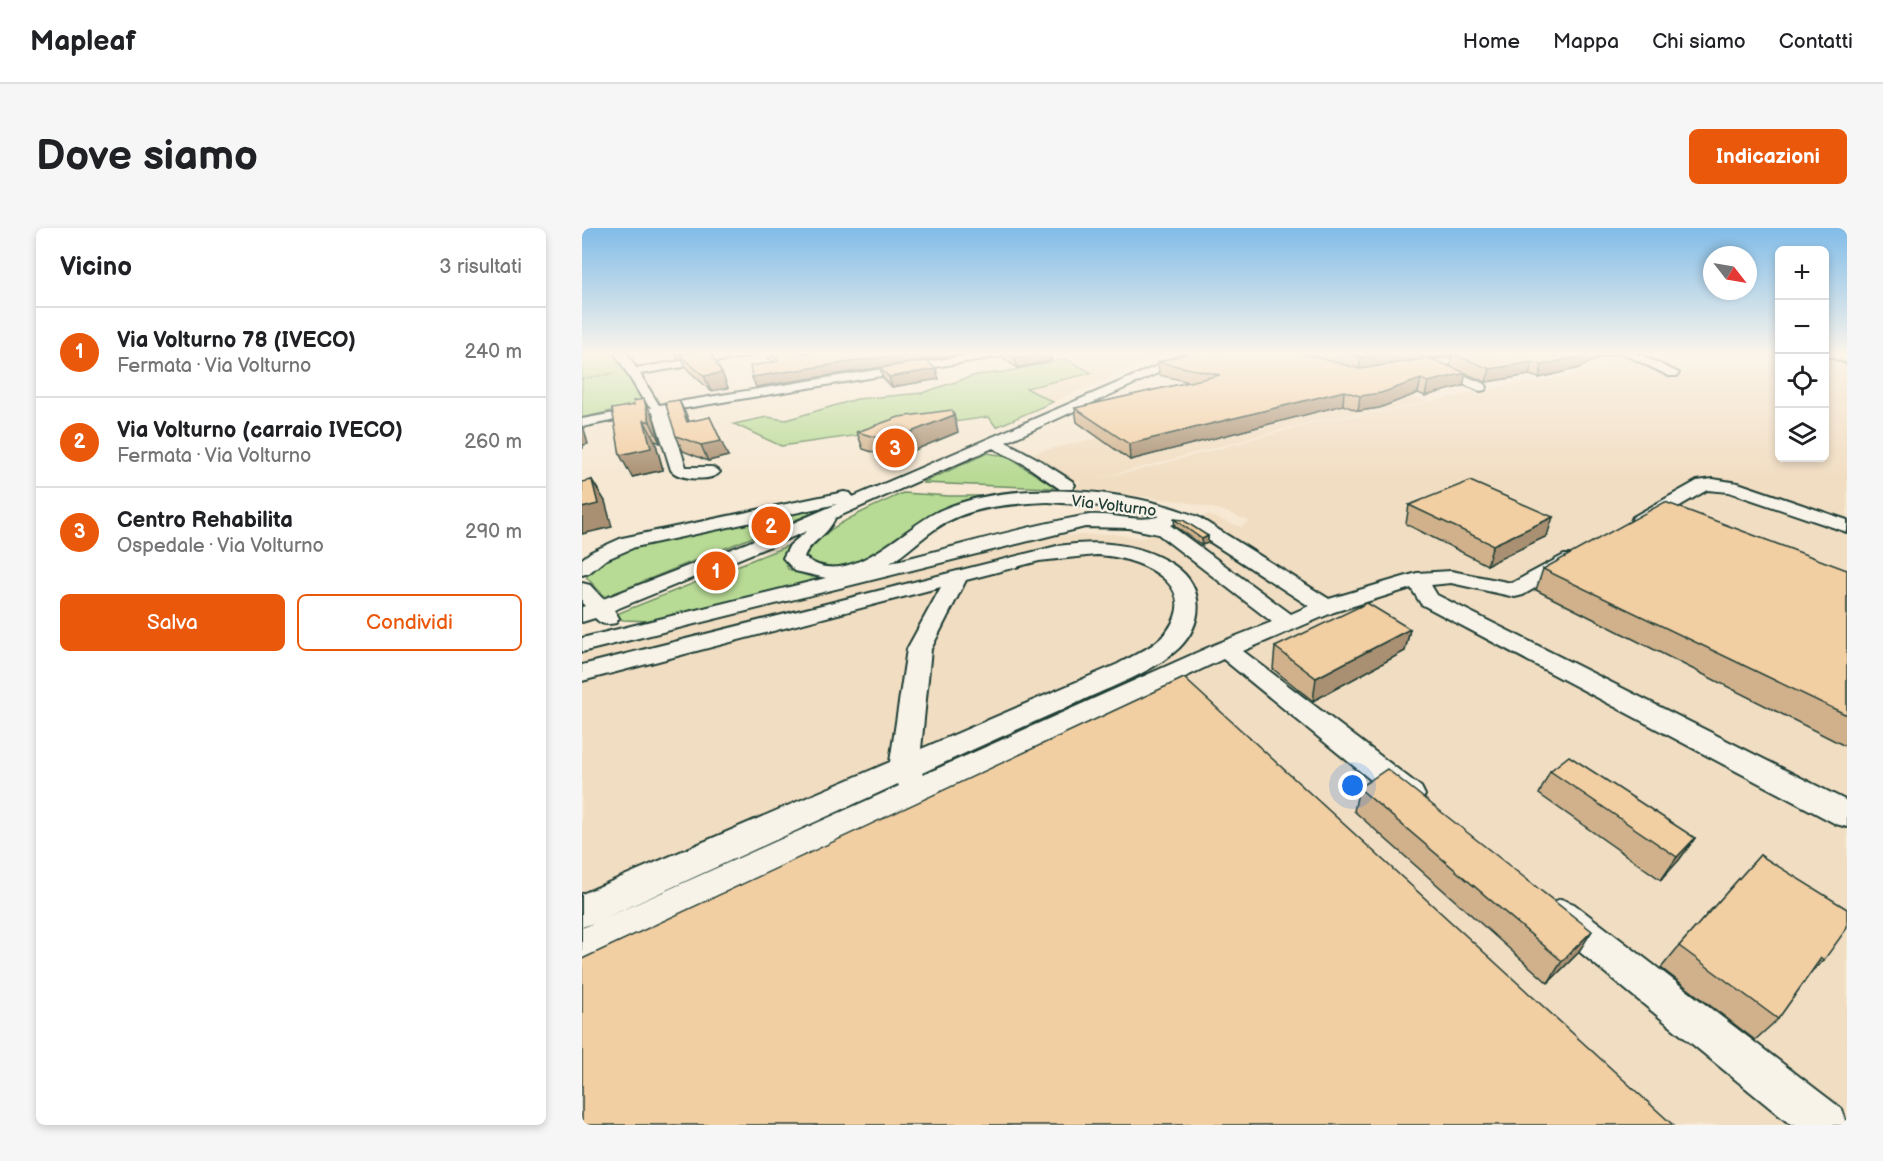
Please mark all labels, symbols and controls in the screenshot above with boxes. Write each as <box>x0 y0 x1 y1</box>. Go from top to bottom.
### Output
text: Mapleaf <box>30 25 136 58</box>
text: Home <box>1463 29 1520 54</box>
text: Mappa <box>1553 29 1619 54</box>
text: Chi siamo <box>1652 29 1746 54</box>
text: Contatti <box>1779 29 1853 54</box>
button: Indicazioni <box>1689 129 1847 184</box>
text: Dove siamo <box>36 131 258 182</box>
north arrow <box>1703 246 1757 300</box>
map controls <box>1775 246 1829 462</box>
button: + <box>1775 246 1829 300</box>
text: Vicino <box>60 252 132 283</box>
text: 3 risultati <box>439 255 522 279</box>
button: − <box>1775 300 1829 354</box>
text: Via Volturno 78 (IVECO) <box>117 327 356 354</box>
text: 1 <box>75 340 84 364</box>
text: 240 m <box>465 340 522 364</box>
text: Fermata · Via Volturno <box>117 354 311 378</box>
button: locate <box>1775 354 1829 408</box>
button: layers <box>1775 408 1829 462</box>
text: Via Volturno (carraio IVECO) <box>117 417 403 444</box>
pin: 3 <box>876 426 914 470</box>
text: 2 <box>74 430 85 454</box>
text: 260 m <box>464 430 522 454</box>
text: Fermata · Via Volturno <box>117 444 311 468</box>
street label: Via Volturno <box>1070 492 1157 521</box>
pin: 2 <box>752 504 790 548</box>
text: Centro Rehabilita <box>117 507 293 534</box>
text: 3 <box>74 520 85 544</box>
text: 290 m <box>465 520 522 544</box>
text: Ospedale · Via Volturno <box>117 534 324 558</box>
pin: 1 <box>696 548 736 594</box>
button: Salva <box>60 594 285 651</box>
button: Condividi <box>297 594 522 651</box>
your location <box>1338 771 1367 800</box>

